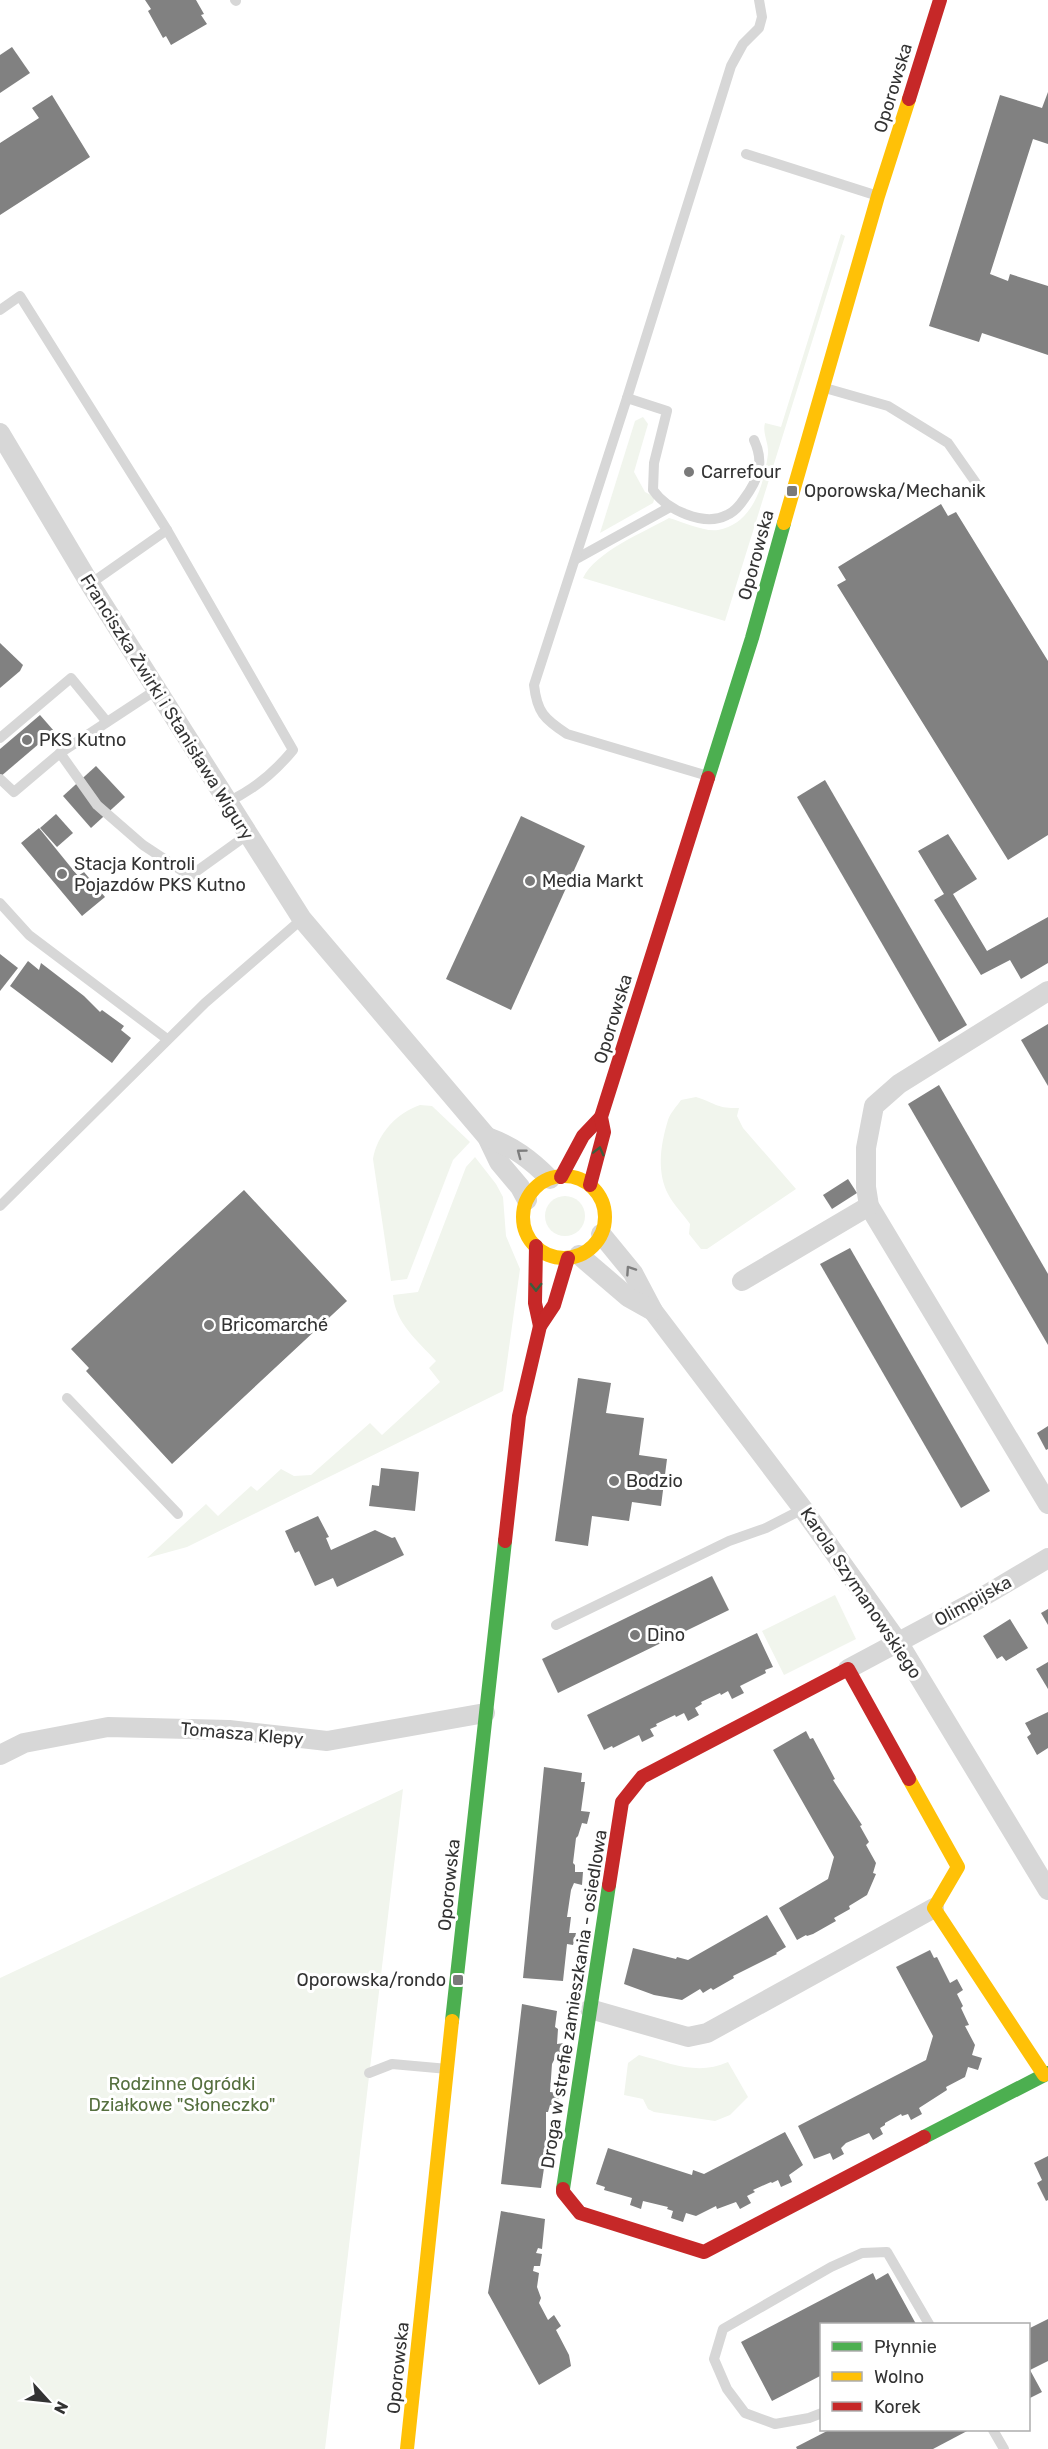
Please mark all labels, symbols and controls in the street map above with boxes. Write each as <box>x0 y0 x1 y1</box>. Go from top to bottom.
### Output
street label: Oporowska <box>869 41 917 135</box>
place label: Carrefour <box>701 461 781 483</box>
marker: Carrefour <box>682 465 696 479</box>
place label: Oporowska/Mechanik <box>804 480 986 502</box>
marker: Oporowska/Mechanik <box>785 484 799 498</box>
street label: Oporowska <box>733 508 779 602</box>
street label: Franciszka Żwirki i Stanisława Wigury <box>76 570 258 844</box>
place label: PKS Kutno <box>39 729 126 751</box>
marker: PKS Kutno <box>20 733 34 747</box>
place label: Stacja Kontroli Pojazdów PKS Kutno <box>74 853 246 896</box>
marker: Stacja Kontroli Pojazdów PKS Kutno <box>55 867 69 881</box>
place label: Media Markt <box>542 870 643 892</box>
marker: Media Markt <box>523 874 537 888</box>
street label: Oporowska <box>589 972 637 1066</box>
one-way arrow <box>591 1147 604 1157</box>
one-way arrow <box>517 1150 528 1161</box>
one-way arrow <box>626 1266 637 1277</box>
one-way arrow <box>530 1282 542 1291</box>
place label: Bricomarché <box>221 1314 328 1336</box>
marker: Bricomarché <box>202 1318 216 1332</box>
place label: Bodzio <box>626 1470 683 1492</box>
marker: Bodzio <box>607 1474 621 1488</box>
street label: Karola Szymanowskiego <box>795 1503 927 1683</box>
street label: Olimpijska <box>931 1571 1015 1631</box>
place label: Dino <box>647 1624 685 1646</box>
marker: Dino <box>628 1628 642 1642</box>
street label: Tomasza Klepy <box>180 1718 304 1750</box>
street label: Droga w strefie zamieszkania - osiedlowa <box>536 1828 612 2170</box>
street label: Oporowska <box>433 1838 465 1932</box>
place label: Oporowska/rondo <box>297 1969 446 1991</box>
marker: Oporowska/rondo <box>451 1973 465 1987</box>
park label: Rodzinne Ogródki Działkowe "Słoneczko" <box>88 2073 276 2116</box>
street label: Oporowska <box>382 2321 414 2415</box>
legend <box>820 2323 1030 2431</box>
text: Płynnie <box>874 2336 937 2358</box>
text: Wolno <box>874 2366 924 2388</box>
north arrow <box>18 2371 78 2431</box>
text: Korek <box>874 2396 921 2418</box>
text: N <box>50 2398 72 2417</box>

